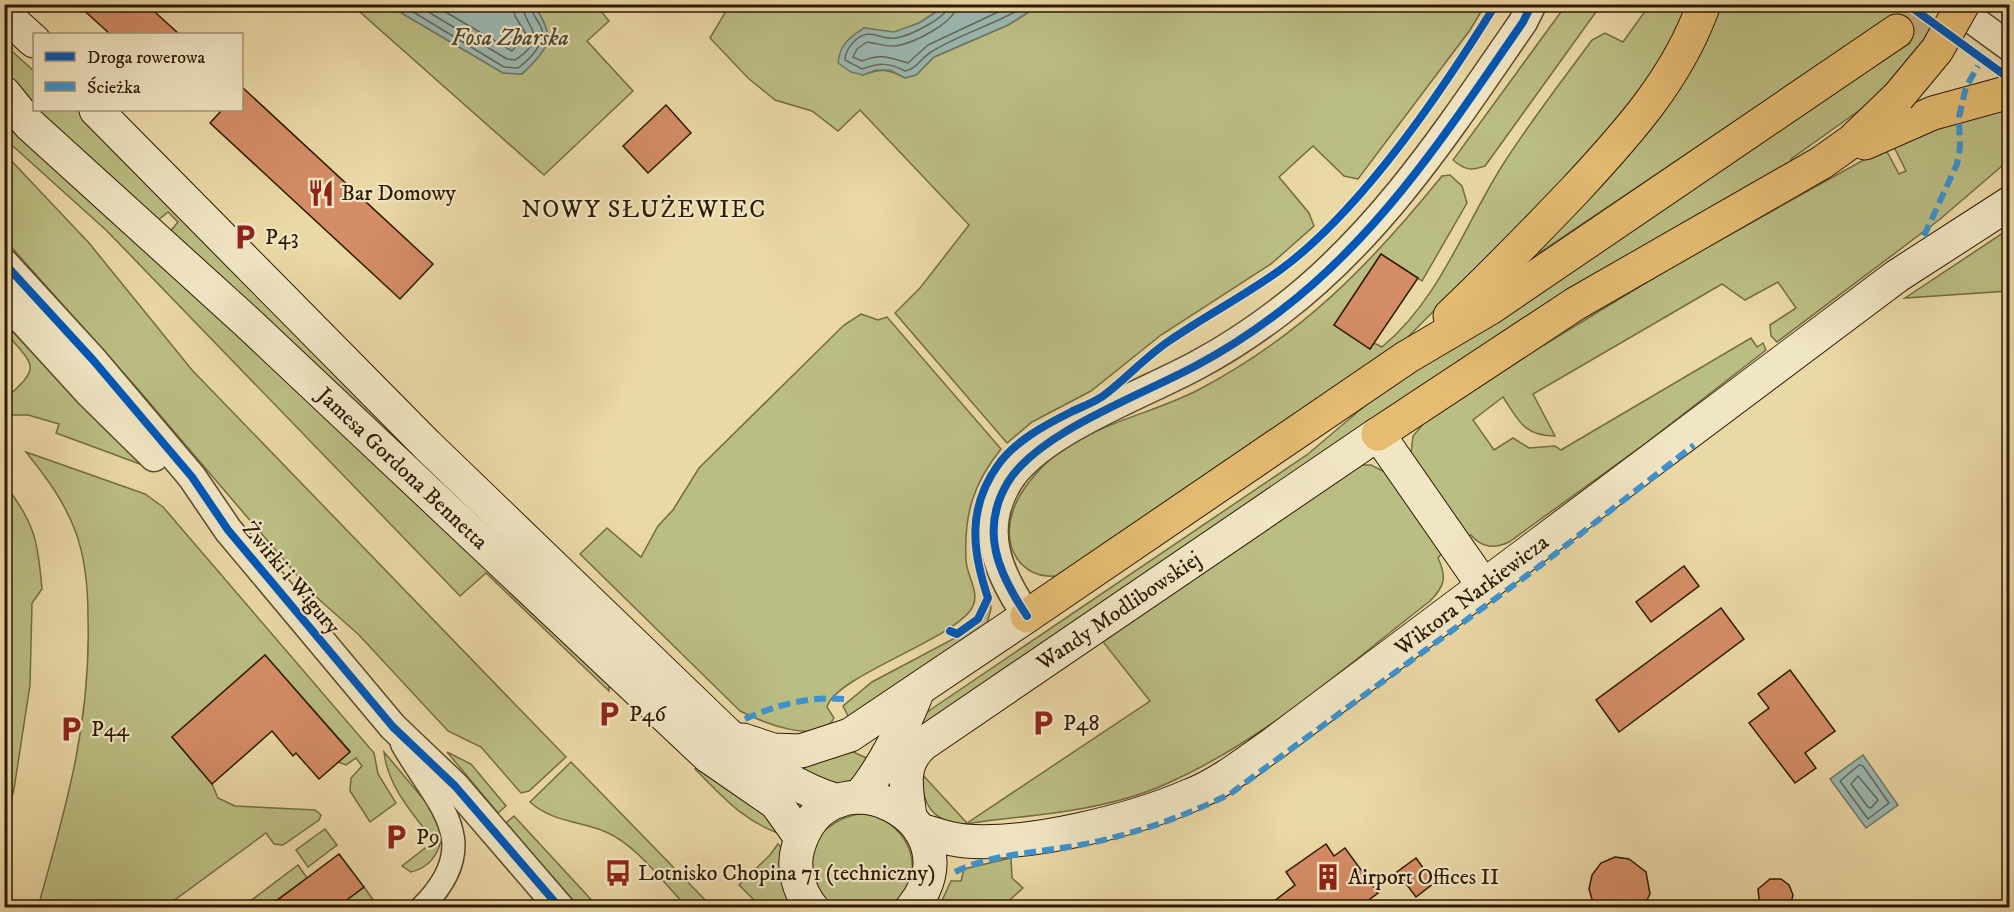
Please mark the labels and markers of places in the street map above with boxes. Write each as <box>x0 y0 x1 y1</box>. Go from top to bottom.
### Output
restaurant icon: Bar Domowy <box>306 178 336 208</box>
place label: Bar Domowy <box>341 180 456 207</box>
parking icon: P43 <box>230 222 260 252</box>
place label: P43 <box>265 224 299 251</box>
parking icon: P46 <box>594 699 624 729</box>
place label: P46 <box>629 701 667 728</box>
parking icon: P48 <box>1028 708 1058 738</box>
place label: P48 <box>1063 710 1099 737</box>
parking icon: P44 <box>56 714 86 744</box>
place label: P44 <box>91 716 130 743</box>
parking icon: P9 <box>381 822 411 852</box>
place label: P9 <box>416 824 440 851</box>
bus stop icon: Lotnisko Chopina 71 (techniczny) <box>603 858 633 888</box>
place label: Lotnisko Chopina 71 (techniczny) <box>638 860 935 887</box>
building icon: Airport Offices II <box>1313 862 1343 892</box>
place label: Airport Offices II <box>1348 864 1499 891</box>

